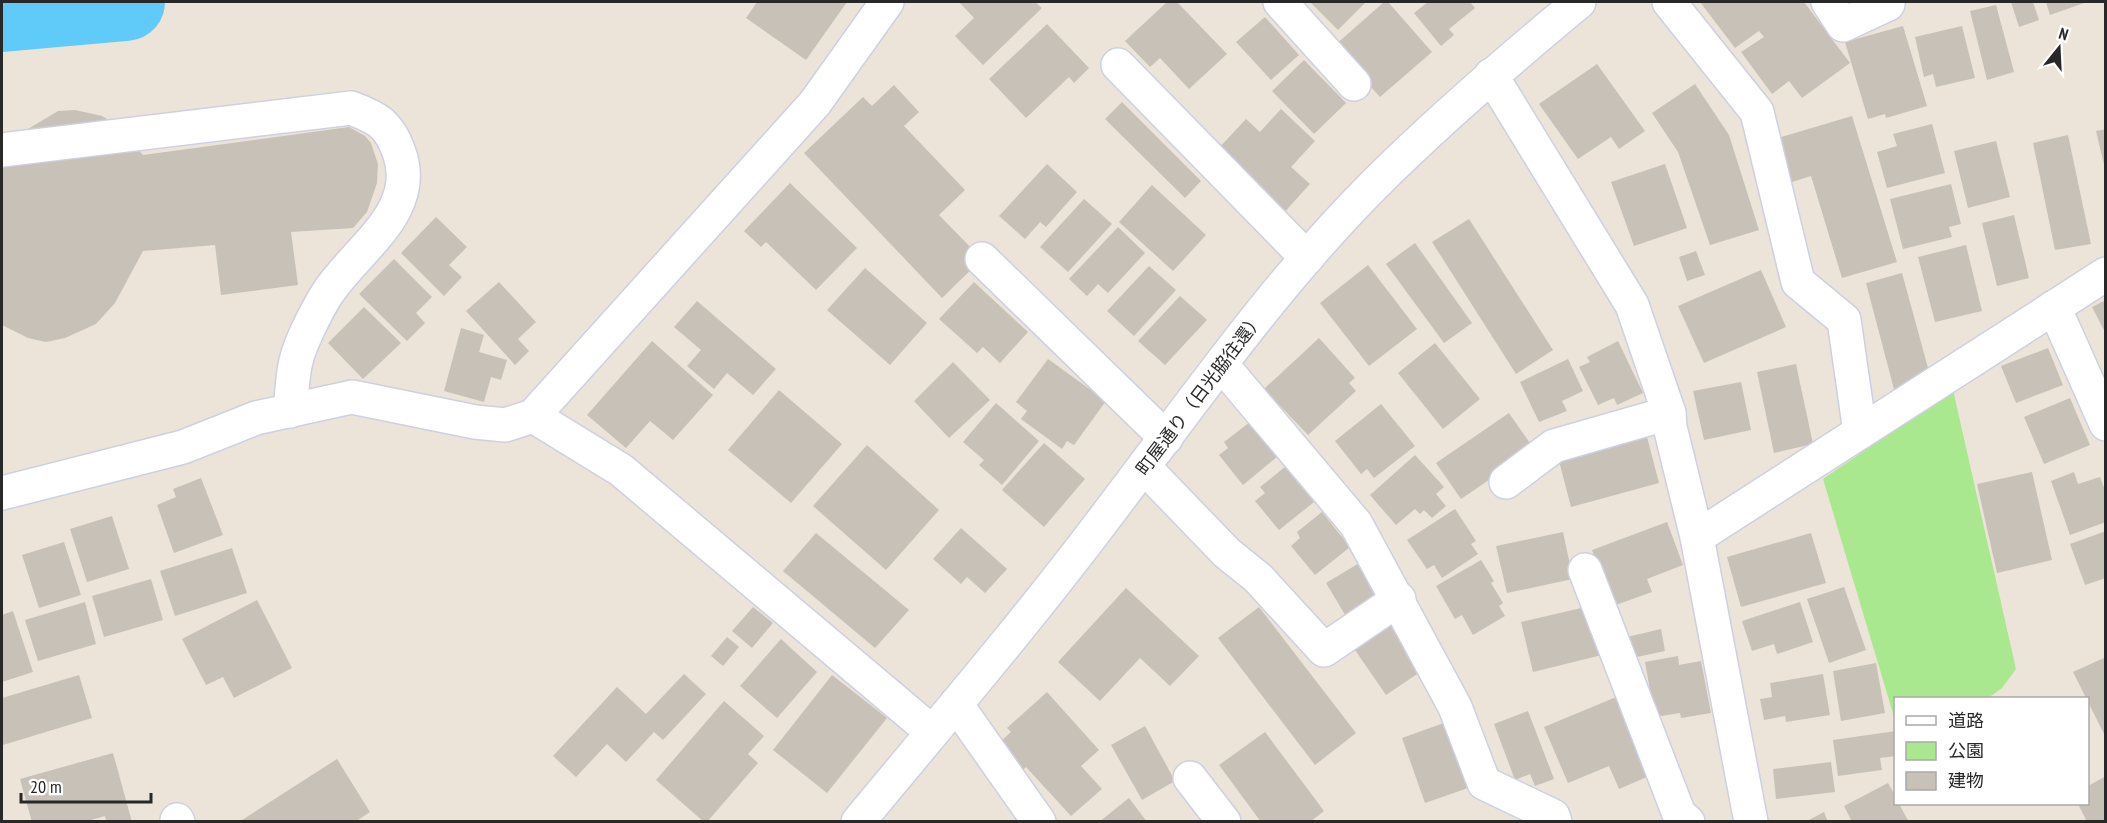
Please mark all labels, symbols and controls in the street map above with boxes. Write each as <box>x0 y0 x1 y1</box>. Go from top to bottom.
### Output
north arrow <box>2029 18 2089 78</box>
text: N <box>2056 23 2071 45</box>
street label: 町屋通り（日光脇往還） <box>1131 308 1268 480</box>
legend <box>1894 697 2089 805</box>
text: 道路 <box>1948 709 1984 732</box>
text: 公園 <box>1948 739 1984 762</box>
scale bar <box>21 766 152 804</box>
text: 建物 <box>1948 769 1984 792</box>
text: 20 m <box>30 775 62 798</box>

